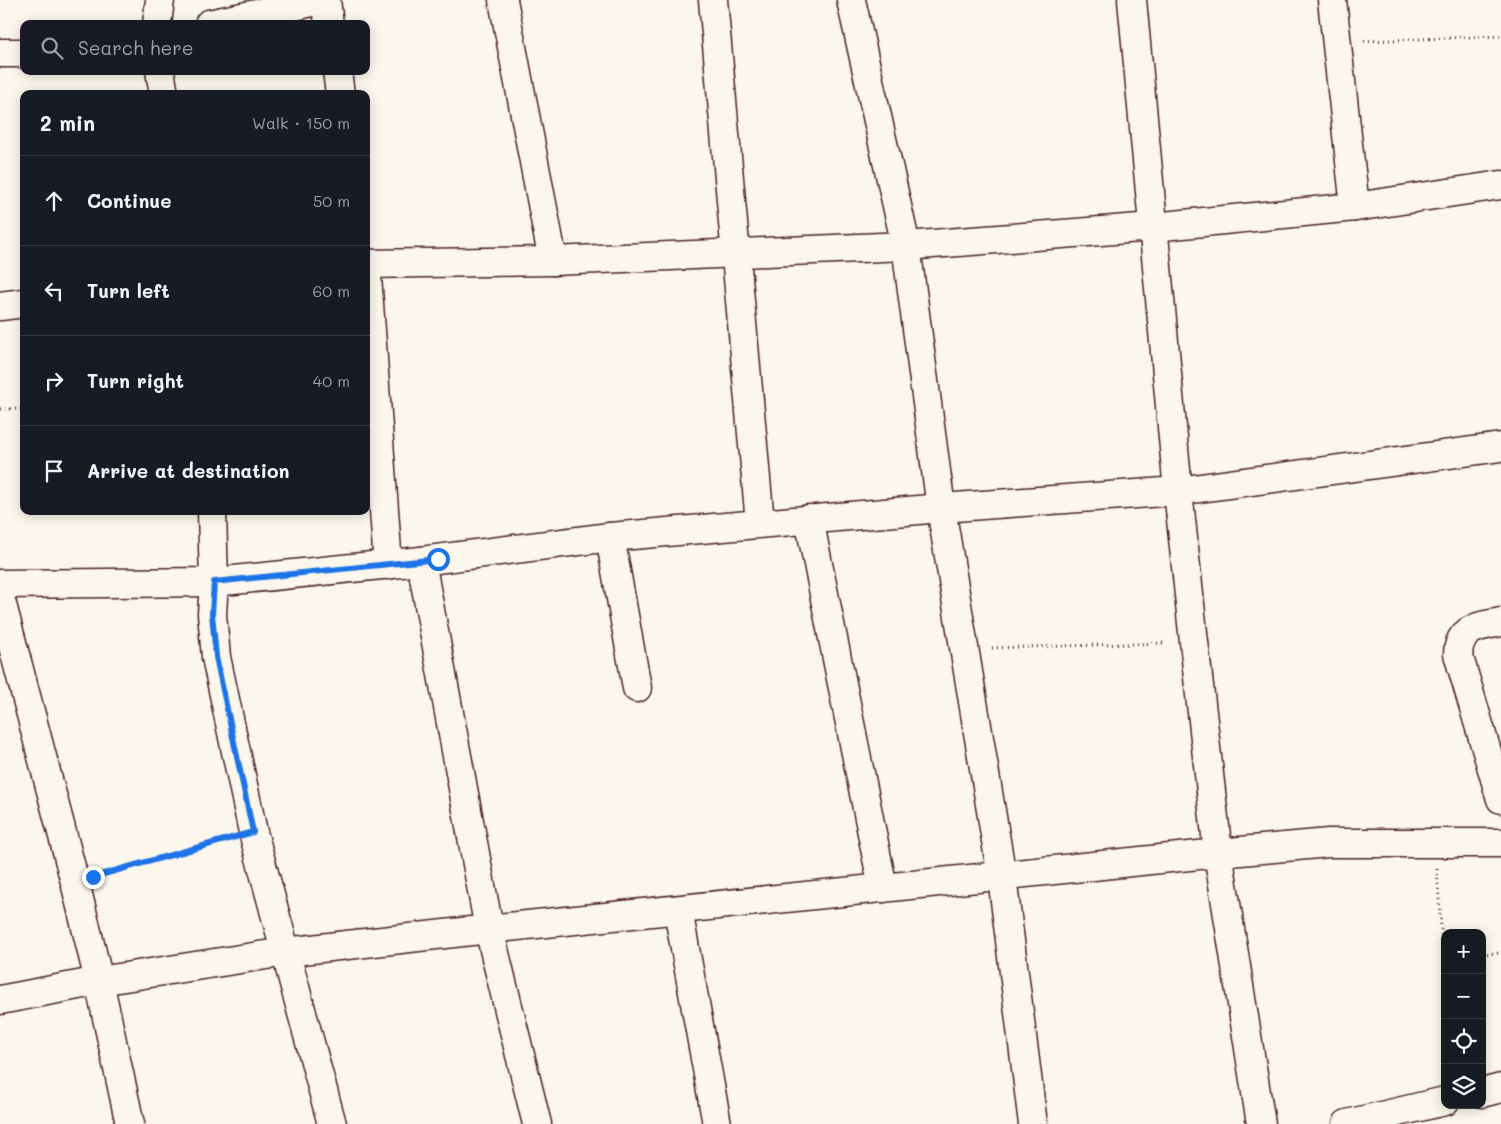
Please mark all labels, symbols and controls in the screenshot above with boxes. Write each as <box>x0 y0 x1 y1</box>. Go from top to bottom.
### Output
search box <box>20 20 370 75</box>
icon: search <box>38 34 66 62</box>
text: Search here <box>78 35 194 60</box>
text: 2 min <box>40 109 95 136</box>
text: Walk · 150 m <box>252 112 350 133</box>
icon: ahead <box>40 187 68 215</box>
text: Continue <box>87 188 172 213</box>
text: 50 m <box>313 190 350 211</box>
icon: left <box>40 277 68 305</box>
text: Turn left <box>87 278 170 303</box>
text: 60 m <box>313 280 350 301</box>
icon: right <box>40 367 68 395</box>
text: Turn right <box>87 368 184 393</box>
text: 40 m <box>313 370 350 391</box>
icon: arrive <box>40 457 68 485</box>
text: Arrive at destination <box>87 458 290 483</box>
route start <box>427 548 450 571</box>
route end <box>82 866 105 889</box>
map controls <box>1441 929 1486 1109</box>
button: + <box>1441 929 1486 974</box>
button: − <box>1441 974 1486 1019</box>
button: locate <box>1441 1019 1486 1064</box>
button: layers <box>1441 1064 1486 1109</box>

